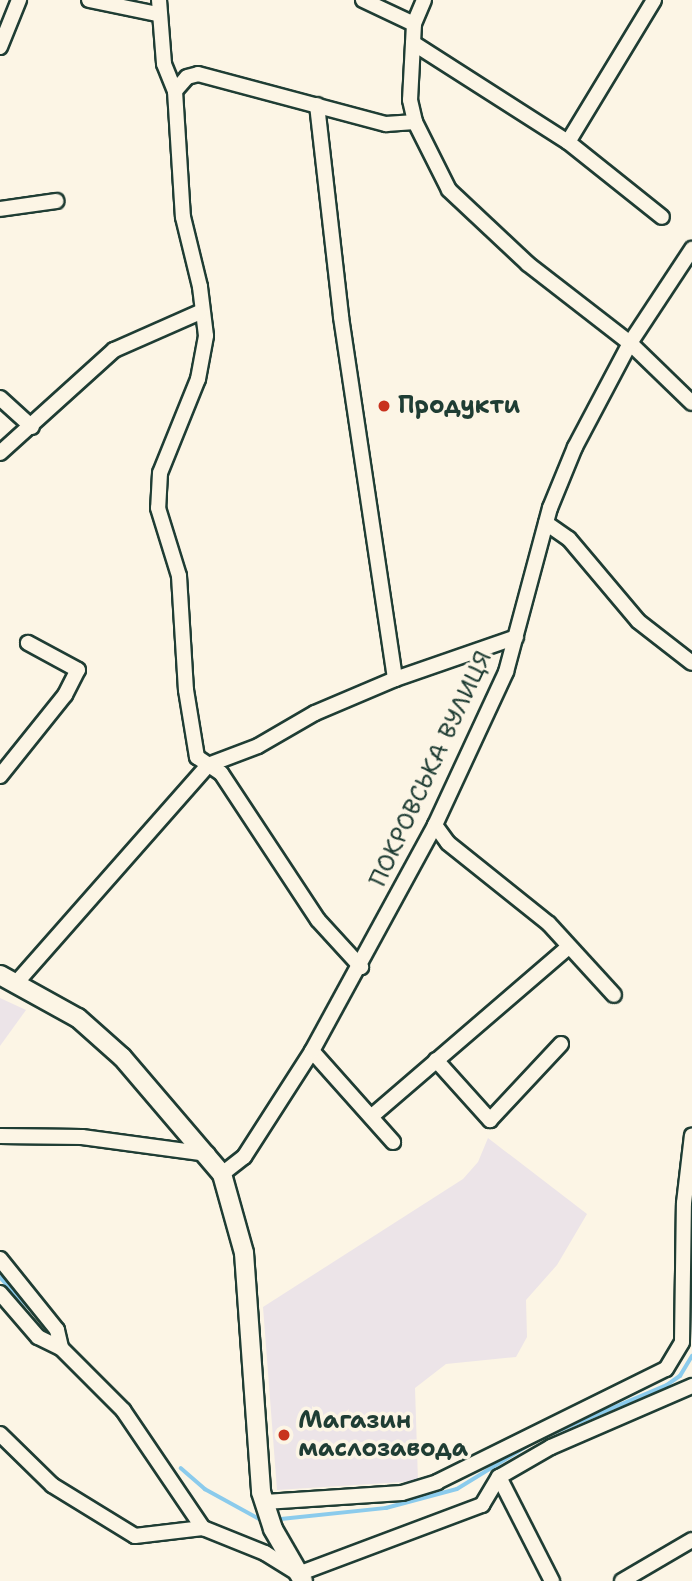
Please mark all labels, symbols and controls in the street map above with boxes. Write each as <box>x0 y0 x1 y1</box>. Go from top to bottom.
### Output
place label: Продукти <box>398 392 520 420</box>
marker: Продукти <box>376 398 392 414</box>
street label: ПОКРОВСЬКА ВУЛИЦЯ <box>364 647 498 891</box>
place label: Магазин маслозавода <box>298 1407 468 1463</box>
marker: Магазин маслозавода <box>276 1427 292 1443</box>

